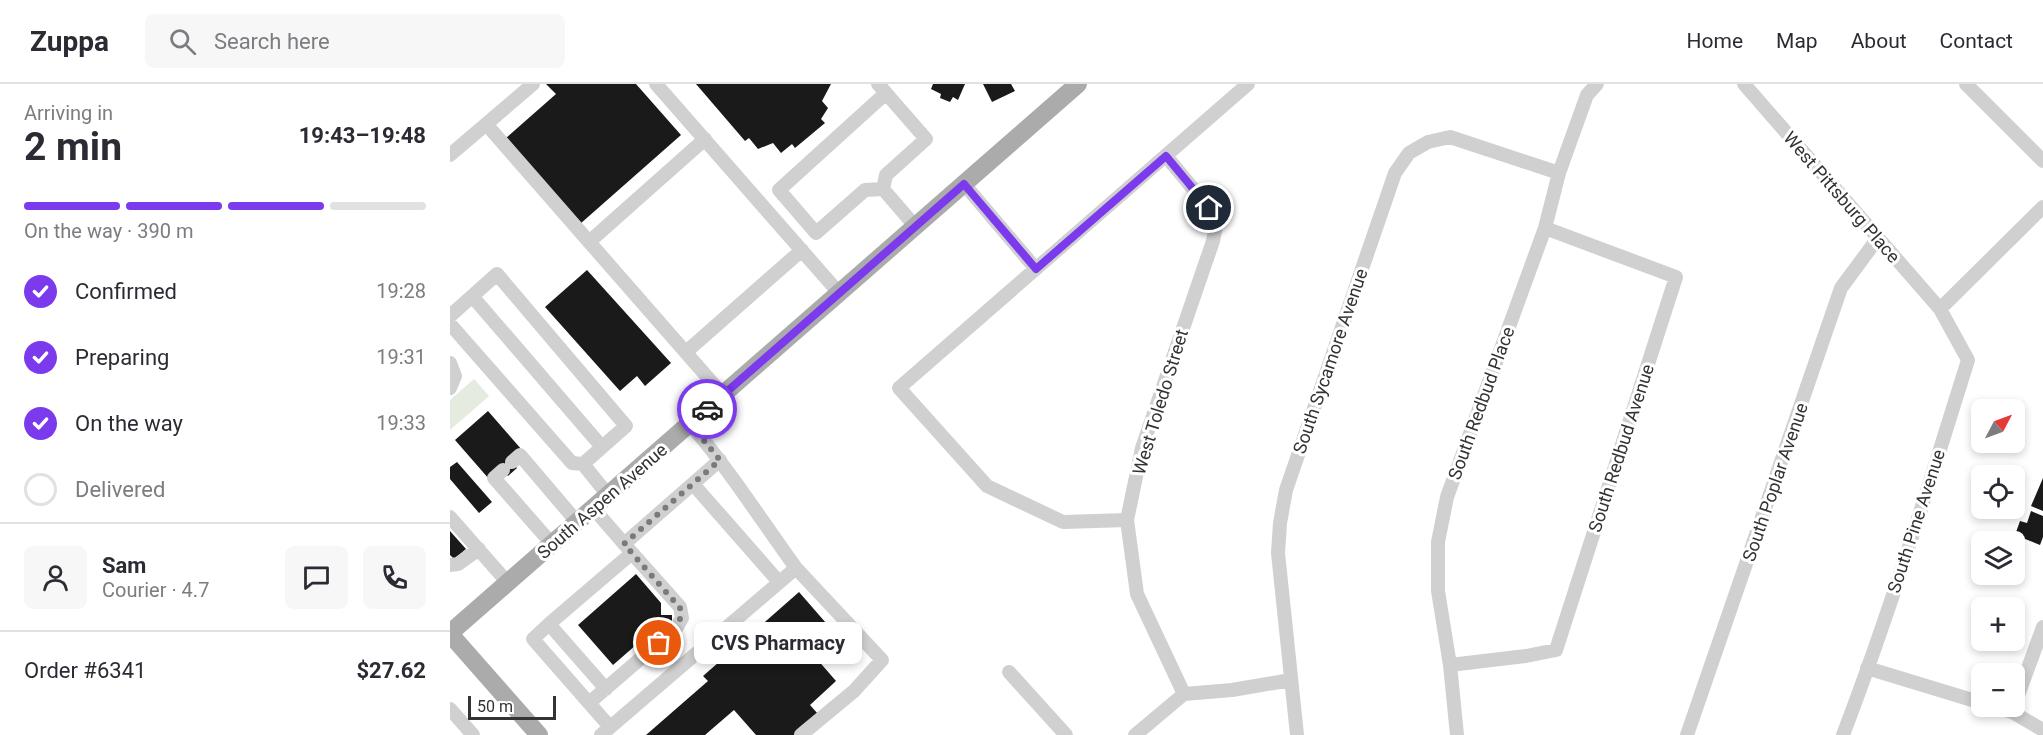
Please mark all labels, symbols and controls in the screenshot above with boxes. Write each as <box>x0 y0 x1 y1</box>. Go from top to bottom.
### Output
search box <box>145 14 565 68</box>
text: Zuppa <box>30 25 109 58</box>
icon: search <box>166 25 199 58</box>
text: Search here <box>214 29 330 54</box>
text: Home <box>1687 29 1743 53</box>
text: Map <box>1776 29 1818 53</box>
text: About <box>1851 29 1907 53</box>
text: Contact <box>1940 29 2013 53</box>
text: Arriving in <box>24 101 113 125</box>
text: 19:43–19:48 <box>299 123 426 148</box>
text: 2 min <box>24 124 122 170</box>
street label: West Pittsburg Place <box>1779 127 1905 267</box>
pin <box>1183 182 1234 233</box>
icon: home <box>1192 191 1225 224</box>
text: On the way · 390 m <box>24 219 193 243</box>
street label: South Sycamore Avenue <box>1288 266 1372 456</box>
icon: check <box>24 275 57 308</box>
text: Confirmed <box>75 279 177 304</box>
text: 19:28 <box>376 279 426 303</box>
street label: South Redbud Place <box>1444 324 1518 482</box>
street label: West Toledo Street <box>1128 327 1192 477</box>
icon: check <box>24 341 57 374</box>
text: Preparing <box>75 345 169 370</box>
text: 19:31 <box>376 345 426 369</box>
street label: South Redbud Avenue <box>1584 361 1658 535</box>
courier <box>677 379 737 439</box>
icon: car <box>691 393 724 426</box>
north arrow <box>1971 399 2025 453</box>
map controls <box>1971 399 2025 717</box>
street label: South Poplar Avenue <box>1738 400 1812 564</box>
icon: check <box>24 407 57 440</box>
text: On the way <box>75 411 183 436</box>
text: 19:33 <box>376 411 426 435</box>
street label: South Aspen Avenue <box>533 439 671 563</box>
street label: South Pine Avenue <box>1883 447 1949 595</box>
button: locate <box>1971 465 2025 519</box>
text: Delivered <box>75 477 165 502</box>
button: layers <box>1971 531 2025 585</box>
button: person <box>24 546 87 609</box>
button: chat <box>285 546 348 609</box>
button: phone <box>363 546 426 609</box>
text: Sam <box>102 553 146 578</box>
text: Courier · 4.7 <box>102 578 209 602</box>
button: + <box>1971 597 2025 651</box>
pin <box>633 617 684 668</box>
callout: CVS Pharmacy <box>695 622 863 664</box>
icon: bag <box>642 626 675 659</box>
text: CVS Pharmacy <box>711 631 845 655</box>
text: Order #6341 <box>24 658 146 683</box>
text: $27.62 <box>357 658 426 683</box>
button: − <box>1971 663 2025 717</box>
scale bar <box>468 693 556 720</box>
text: 50 m <box>477 697 513 716</box>

